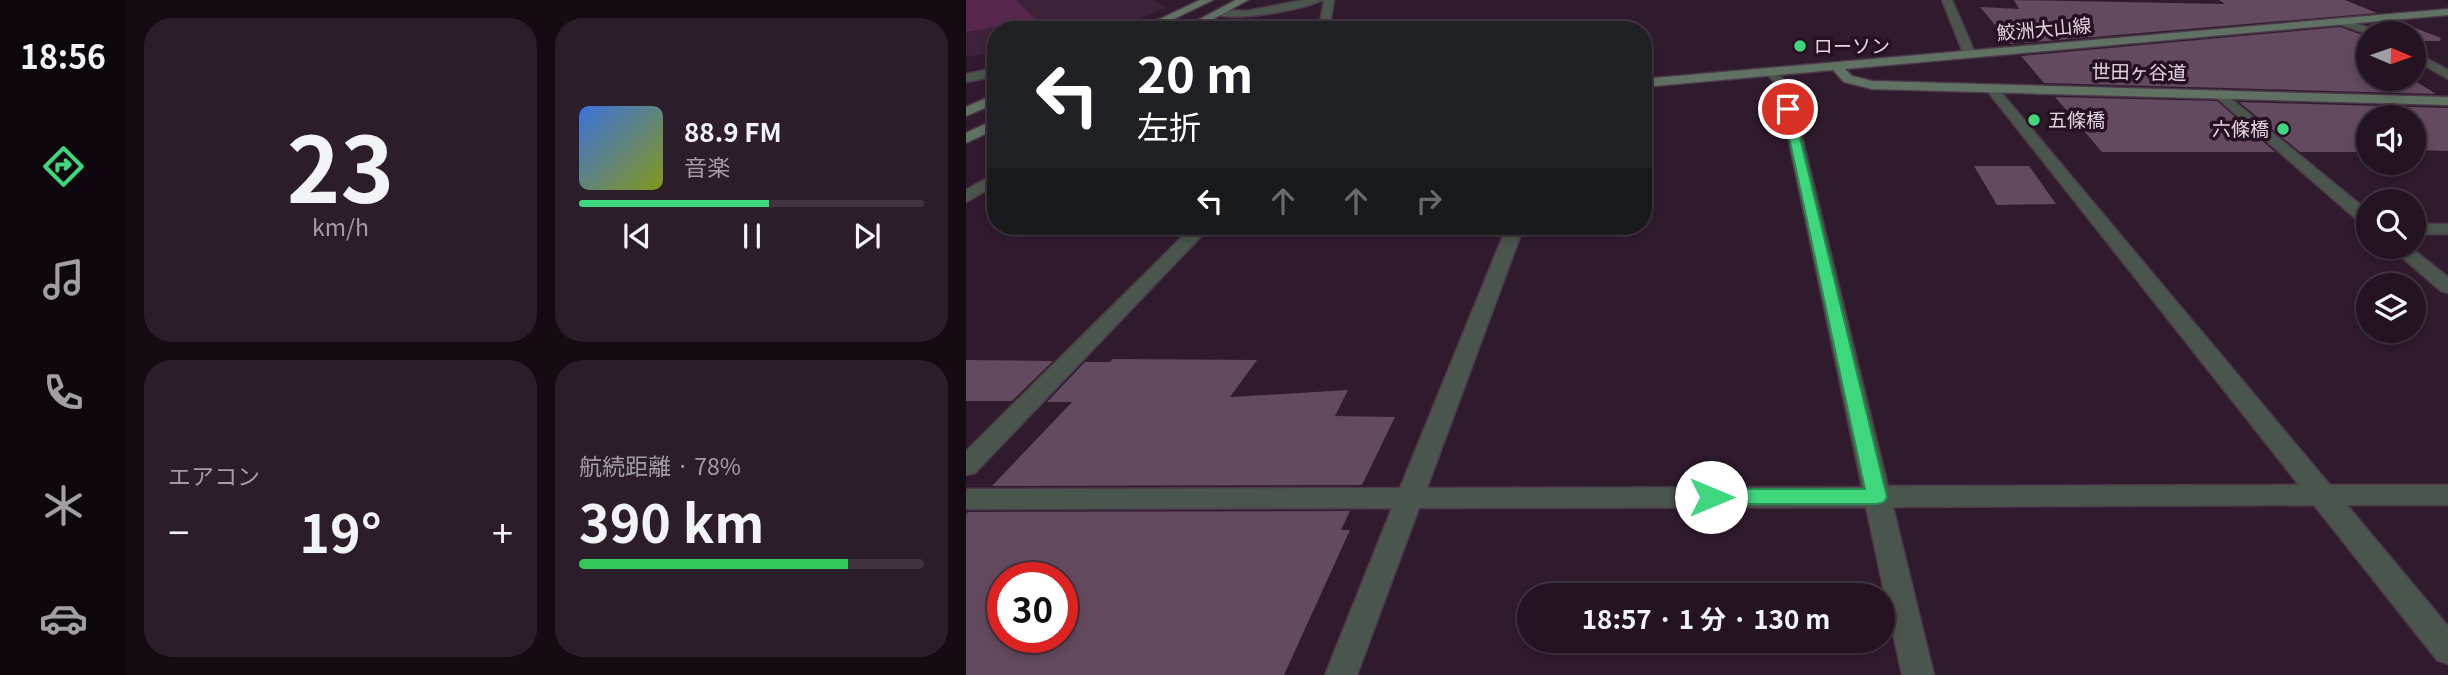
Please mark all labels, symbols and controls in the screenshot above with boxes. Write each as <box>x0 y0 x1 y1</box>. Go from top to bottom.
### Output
street label: 鮫洲大山線 <box>1995 10 2092 45</box>
north arrow <box>2356 21 2426 91</box>
map controls <box>2356 21 2426 343</box>
place label: ローソン <box>1814 31 1890 58</box>
text: 18:56 <box>20 32 106 78</box>
text: 20 m <box>1137 36 1253 107</box>
marker: ローソン <box>1792 38 1808 54</box>
icon: left <box>1022 49 1113 140</box>
street label: 世田ヶ谷道 <box>2091 56 2187 85</box>
pin <box>1758 79 1818 139</box>
icon: arrive <box>1769 90 1807 128</box>
text: 23 <box>287 97 394 229</box>
text: 左折 <box>1137 102 1201 148</box>
place label: 五條橋 <box>2048 105 2105 132</box>
button: sound <box>2356 105 2426 175</box>
text: 88.9 FM <box>684 112 782 149</box>
marker: 五條橋 <box>2026 112 2042 128</box>
place label: 六條橋 <box>2212 114 2269 141</box>
marker: 六條橋 <box>2275 121 2291 137</box>
icon: directions <box>39 142 88 191</box>
text: 音楽 <box>684 149 730 183</box>
icon: left <box>1191 182 1229 220</box>
icon: ahead <box>1264 182 1302 220</box>
icon: ahead <box>1337 182 1375 220</box>
icon: right <box>1410 182 1448 220</box>
button: search <box>2356 189 2426 259</box>
text: km/h <box>312 209 369 243</box>
icon: previous <box>618 217 656 255</box>
icon: pause <box>733 217 771 255</box>
icon: next <box>848 217 886 255</box>
icon: music <box>39 255 88 304</box>
button: layers <box>2356 273 2426 343</box>
icon: phone <box>39 368 88 417</box>
text: 航続距離 · 78% <box>579 448 741 482</box>
text: エアコン <box>168 458 260 492</box>
position arrow <box>1674 460 1748 534</box>
icon: climate <box>39 481 88 530</box>
text: 390 km <box>579 483 764 558</box>
text: 19° <box>299 493 382 568</box>
text: − <box>168 503 189 558</box>
text: + <box>492 503 513 558</box>
speed limit sign: 30 <box>987 562 1078 653</box>
icon: car <box>39 594 88 643</box>
text: 18:57 · 1 分 · 130 m <box>1582 599 1830 636</box>

